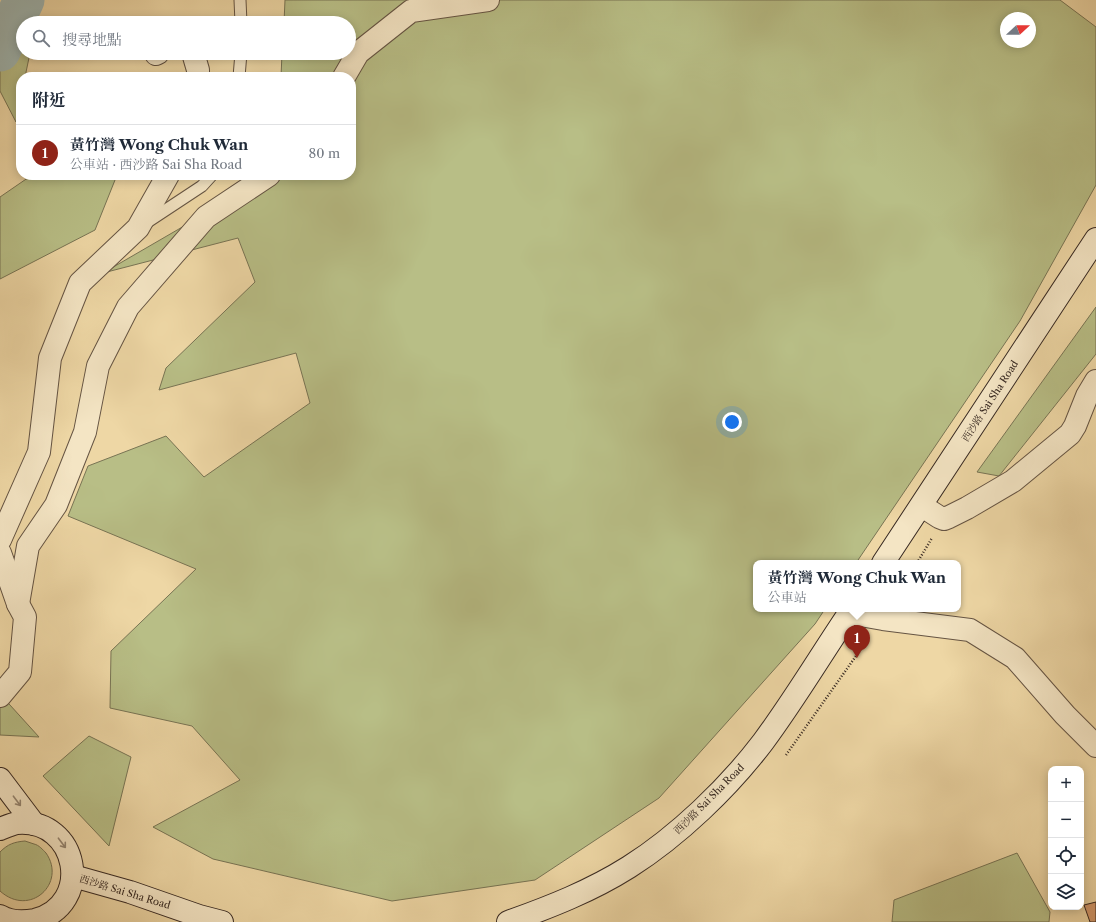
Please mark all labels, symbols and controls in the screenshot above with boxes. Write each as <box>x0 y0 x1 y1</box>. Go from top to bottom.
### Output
north arrow <box>1000 12 1036 48</box>
search box <box>16 16 356 60</box>
icon: search <box>30 27 52 49</box>
text: 搜尋地點 <box>62 30 122 49</box>
text: 附近 <box>32 90 66 110</box>
text: 黃竹灣 Wong Chuk Wan <box>70 135 248 154</box>
text: 1 <box>42 145 48 161</box>
text: 80 m <box>308 145 340 161</box>
text: 公車站 · 西沙路 Sai Sha Road <box>70 156 242 172</box>
street label: 西沙路 Sai Sha Road <box>959 358 1021 444</box>
your location <box>722 412 742 432</box>
popup <box>753 560 961 612</box>
text: 黃竹灣 Wong Chuk Wan <box>768 568 946 587</box>
text: 公車站 <box>768 589 807 605</box>
pin: 1 <box>844 625 870 658</box>
street label: 西沙路 Sai Sha Road <box>671 761 747 837</box>
map controls <box>1048 766 1084 910</box>
button: + <box>1048 766 1084 802</box>
one-way arrow <box>13 796 21 807</box>
button: − <box>1048 802 1084 838</box>
one-way arrow <box>58 837 67 848</box>
button: locate <box>1048 838 1084 874</box>
street label: 西沙路 Sai Sha Road <box>78 872 172 912</box>
button: layers <box>1048 874 1084 910</box>

